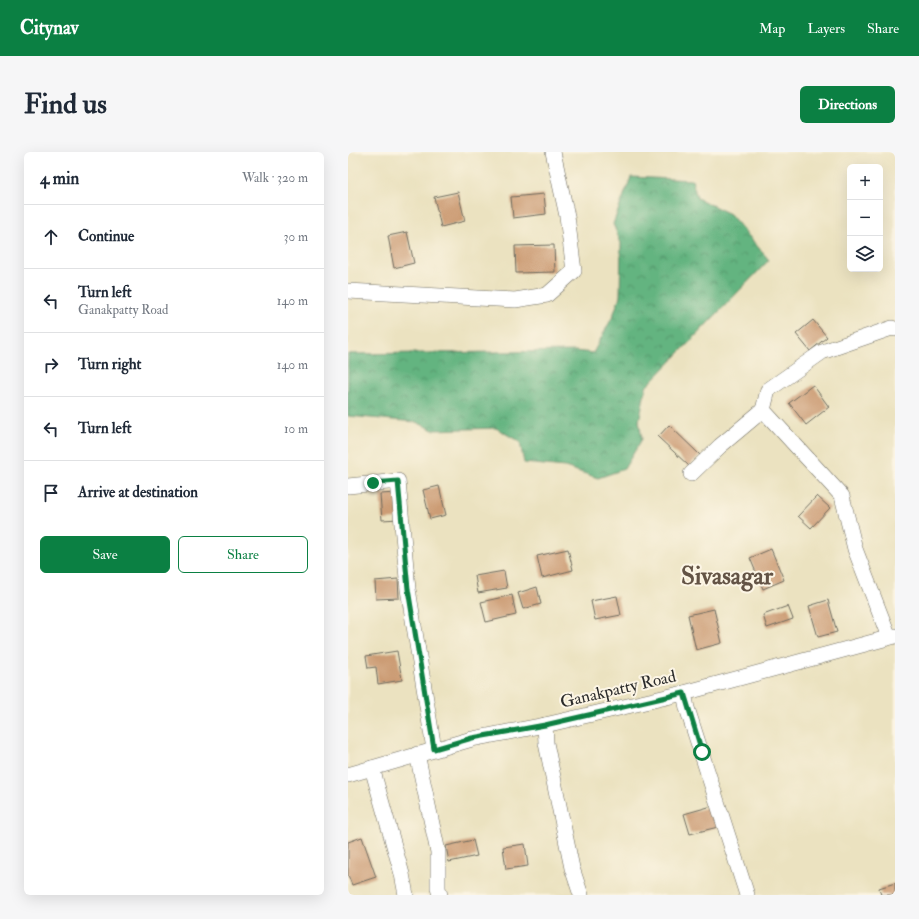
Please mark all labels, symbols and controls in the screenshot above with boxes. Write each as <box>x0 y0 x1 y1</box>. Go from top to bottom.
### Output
text: Citynav <box>20 16 79 40</box>
text: Map <box>759 20 785 37</box>
text: Layers <box>807 20 845 37</box>
text: Share <box>867 20 899 37</box>
button: Directions <box>800 86 895 123</box>
text: Find us <box>24 87 107 122</box>
map controls <box>847 164 883 272</box>
button: + <box>847 164 883 200</box>
text: 4 min <box>40 168 79 189</box>
text: Walk · 320 m <box>242 170 308 186</box>
button: − <box>847 200 883 236</box>
icon: ahead <box>40 226 62 248</box>
text: Continue <box>78 227 134 246</box>
text: 30 m <box>284 229 308 245</box>
button: layers <box>847 236 883 272</box>
text: Turn left <box>78 283 132 302</box>
icon: left <box>40 290 62 312</box>
text: 140 m <box>277 293 308 309</box>
text: Ganakpatty Road <box>78 302 168 318</box>
icon: right <box>40 354 62 376</box>
text: Turn right <box>78 355 141 374</box>
text: 140 m <box>277 357 308 373</box>
icon: left <box>40 418 62 440</box>
text: Turn left <box>78 419 132 438</box>
text: 10 m <box>284 421 308 437</box>
route end <box>364 474 382 492</box>
icon: arrive <box>40 482 62 504</box>
text: Arrive at destination <box>78 483 198 502</box>
button: Save <box>40 536 170 573</box>
button: Share <box>178 536 308 573</box>
district label: Sivasagar <box>681 561 774 592</box>
street label: Ganakpatty Road <box>558 665 679 714</box>
route start <box>693 743 711 761</box>

